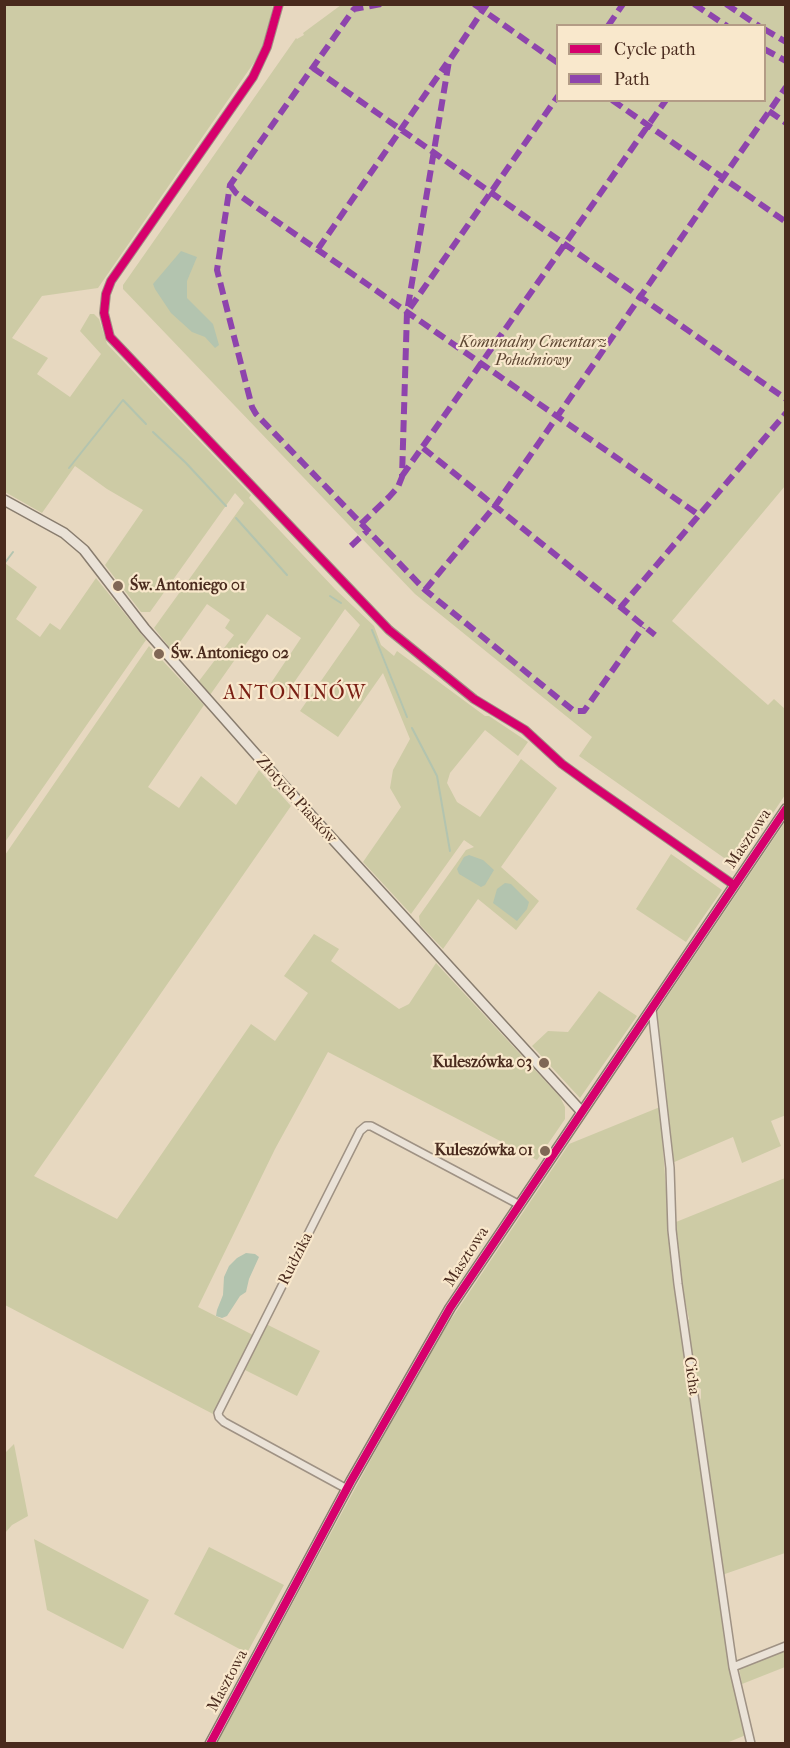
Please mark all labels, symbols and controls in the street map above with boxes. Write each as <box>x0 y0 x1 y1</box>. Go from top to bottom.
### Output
legend <box>556 24 766 102</box>
text: Cycle path <box>614 39 695 60</box>
text: Path <box>614 69 650 90</box>
park label: Komunalny Cmentarz Południowy <box>459 333 607 371</box>
place label: Św. Antoniego 01 <box>130 576 245 596</box>
marker: Św. Antoniego 01 <box>111 579 125 593</box>
place label: Św. Antoniego 02 <box>171 644 289 664</box>
marker: Św. Antoniego 02 <box>152 647 166 661</box>
district label: ANTONINÓW <box>223 682 367 706</box>
street label: Złotych Piasków <box>251 752 341 848</box>
street label: Masztowa <box>722 806 776 872</box>
place label: Kuleszówka 03 <box>433 1053 532 1073</box>
marker: Kuleszówka 03 <box>537 1056 551 1070</box>
place label: Kuleszówka 01 <box>434 1141 533 1161</box>
marker: Kuleszówka 01 <box>538 1144 552 1158</box>
street label: Masztowa <box>441 1223 493 1291</box>
street label: Rudzika <box>275 1229 317 1289</box>
street label: Cicha <box>679 1356 703 1396</box>
street label: Masztowa <box>204 1647 252 1715</box>

